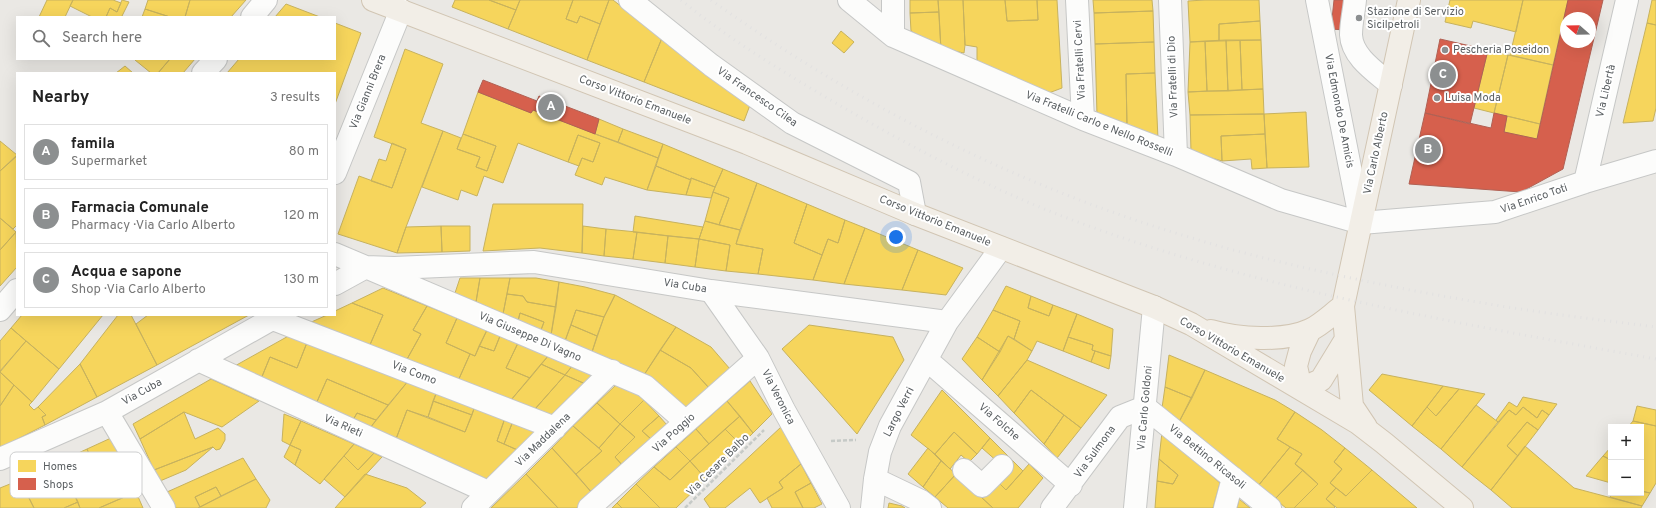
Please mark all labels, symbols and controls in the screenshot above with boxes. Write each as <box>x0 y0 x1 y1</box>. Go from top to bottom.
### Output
place label: Stazione di Servizio Sicilpetroli <box>1367 5 1464 32</box>
north arrow <box>1560 12 1596 48</box>
marker: Stazione di Servizio Sicilpetroli <box>1354 13 1364 23</box>
search box <box>16 16 336 60</box>
street label: Via Fratelli Cervi <box>1071 19 1089 101</box>
icon: search <box>30 27 52 49</box>
text: Search here <box>62 29 142 48</box>
street label: Via Fratelli di Dio <box>1165 36 1181 118</box>
place label: Pescheria Poseidon <box>1453 43 1549 57</box>
marker: Pescheria Poseidon <box>1440 45 1450 55</box>
street label: Via Gianni Brera <box>347 52 389 132</box>
street label: Via Edmondo De Amicis <box>1321 53 1357 169</box>
pin: C <box>1430 60 1456 90</box>
street label: Via Libertà <box>1593 63 1619 119</box>
street label: Via Francesco Cilea <box>714 64 800 130</box>
street label: Corso Vittorio Emanuele <box>577 72 693 128</box>
text: Nearby <box>32 87 89 109</box>
street label: Via Fratelli Carlo e Nello Rosselli <box>1023 88 1175 160</box>
text: 3 results <box>270 90 320 106</box>
place label: Luisa Moda <box>1445 91 1501 105</box>
pin: A <box>538 92 564 122</box>
marker: Luisa Moda <box>1432 93 1442 103</box>
street label: Via Carlo Alberto <box>1360 110 1392 196</box>
text: famila <box>71 135 115 154</box>
pin: B <box>1415 135 1441 165</box>
text: A <box>41 144 51 160</box>
text: 80 m <box>289 144 319 160</box>
text: Supermarket <box>71 154 147 170</box>
street label: Via Enrico Toti <box>1498 181 1570 217</box>
street label: Corso Vittorio Emanuele <box>877 192 993 250</box>
text: Farmacia Comunale <box>71 199 209 218</box>
text: B <box>42 208 50 224</box>
text: 120 m <box>284 208 319 224</box>
text: Pharmacy · Via Carlo Alberto <box>71 218 235 234</box>
your location <box>886 227 906 247</box>
text: Acqua e sapone <box>71 263 182 282</box>
text: C <box>42 272 50 288</box>
text: 130 m <box>284 272 319 288</box>
street label: Via Cuba <box>662 276 708 296</box>
text: Shop · Via Carlo Alberto <box>71 282 206 298</box>
street label: Via Giuseppe Di Vagno <box>476 309 584 365</box>
street label: Corso Vittorio Emanuele <box>1177 314 1287 386</box>
street label: Via Como <box>389 358 439 388</box>
street label: Via Carlo Goldoni <box>1134 365 1156 451</box>
street label: Via Veronica <box>758 367 798 427</box>
street label: Via Cuba <box>119 375 165 409</box>
street label: Largo Verri <box>881 385 917 439</box>
street label: Via Folche <box>975 400 1023 444</box>
street label: Via Maddalena <box>512 410 574 470</box>
street label: Via Poggio <box>650 410 698 456</box>
street label: Via Rieti <box>321 411 365 441</box>
street label: Via Bettino Ricasoli <box>1166 422 1248 492</box>
street label: Via Sulmona <box>1071 423 1119 481</box>
map controls <box>1608 424 1644 496</box>
button: + <box>1608 424 1644 460</box>
street label: Via Cesare Balbo <box>684 431 752 499</box>
legend <box>10 452 142 498</box>
text: Homes <box>43 460 77 474</box>
button: − <box>1608 460 1644 496</box>
text: Shops <box>43 478 73 492</box>

